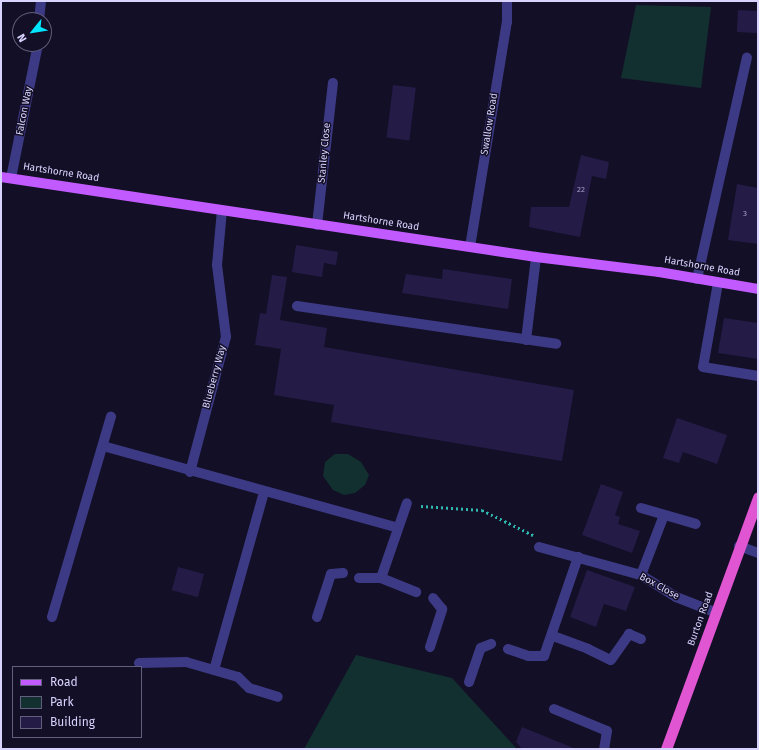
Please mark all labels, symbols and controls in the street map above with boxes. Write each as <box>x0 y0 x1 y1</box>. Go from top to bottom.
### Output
north arrow <box>12 12 52 52</box>
text: N <box>15 31 29 44</box>
street label: Falcon Way <box>14 85 36 137</box>
street label: Swallow Road <box>479 92 501 156</box>
street label: Stanley Close <box>316 122 334 184</box>
street label: Hartshorne Road <box>22 161 100 185</box>
house number: 22 <box>577 185 585 195</box>
house number: 3 <box>743 209 747 219</box>
street label: Hartshorne Road <box>342 210 420 234</box>
street label: Hartshorne Road <box>663 254 741 280</box>
street label: Blueberry Way <box>201 344 229 410</box>
street label: Box Close <box>637 571 681 603</box>
street label: Burton Road <box>686 590 716 648</box>
legend <box>12 666 142 738</box>
text: Road <box>50 675 78 689</box>
text: Park <box>50 695 74 709</box>
text: Building <box>50 715 95 729</box>

